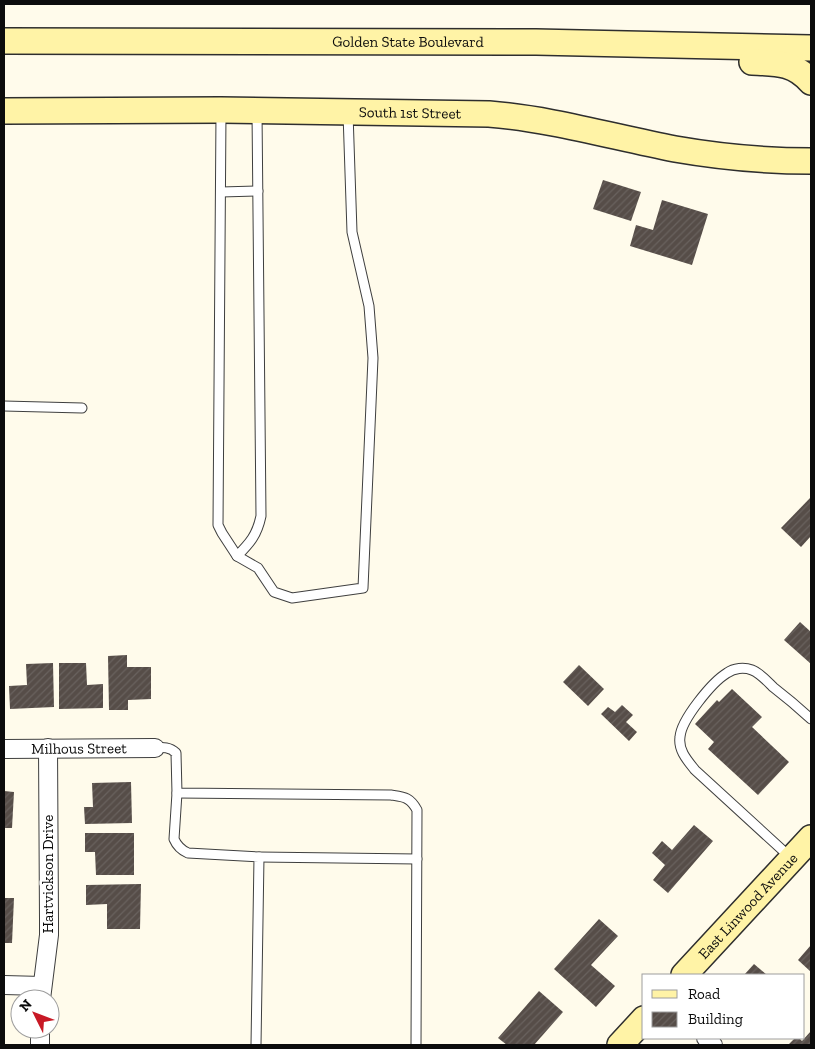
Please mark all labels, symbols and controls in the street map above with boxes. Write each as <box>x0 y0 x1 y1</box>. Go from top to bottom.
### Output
street label: Golden State Boulevard <box>332 33 485 51</box>
street label: South 1st Street <box>359 103 462 123</box>
street label: Milhous Street <box>31 739 127 758</box>
street label: Hartvickson Drive <box>39 815 57 933</box>
street label: East Linwood Avenue <box>694 849 801 963</box>
legend <box>642 974 805 1039</box>
text: Road <box>688 985 721 1003</box>
north arrow <box>10 989 60 1039</box>
text: N <box>16 996 36 1015</box>
text: Building <box>688 1010 743 1028</box>

